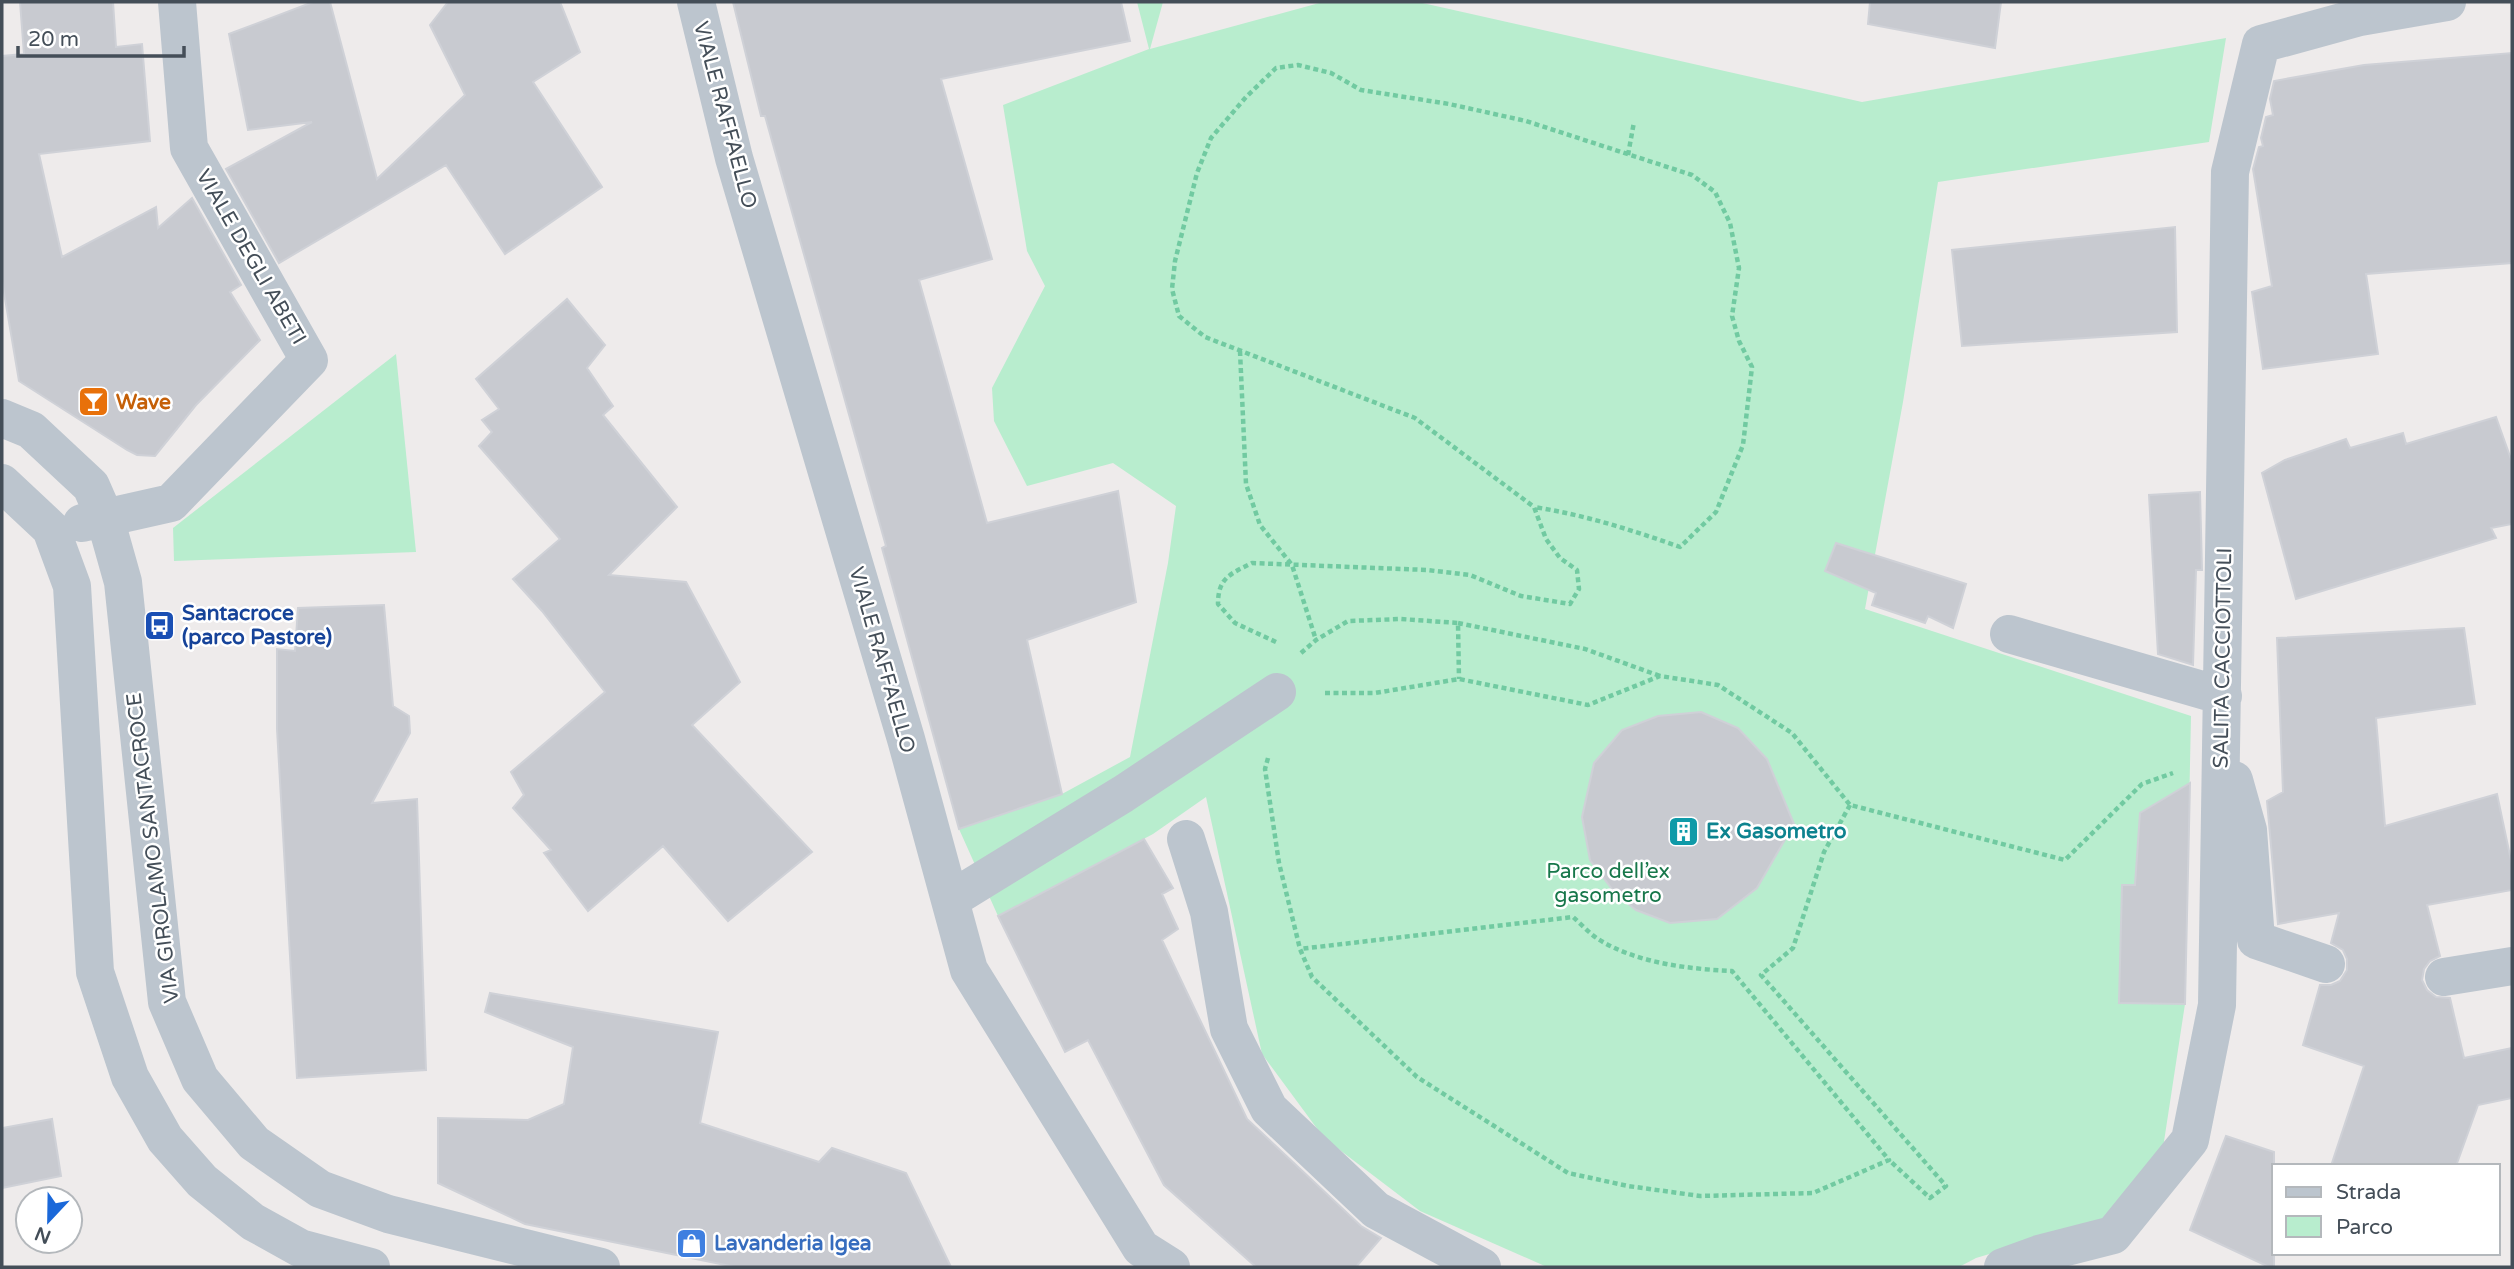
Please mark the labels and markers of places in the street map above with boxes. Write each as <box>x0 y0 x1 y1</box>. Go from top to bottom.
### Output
bar icon: Wave <box>76 385 110 419</box>
place label: Wave <box>116 390 171 415</box>
place label: Santacroce (parco Pastore) <box>182 601 332 650</box>
bus stop icon: Santacroce (parco Pastore) <box>142 608 176 642</box>
building icon: Ex Gasometro <box>1666 814 1700 848</box>
place label: Ex Gasometro <box>1706 819 1847 844</box>
shop icon: Lavanderia Igea <box>674 1226 708 1260</box>
place label: Lavanderia Igea <box>714 1231 872 1256</box>

